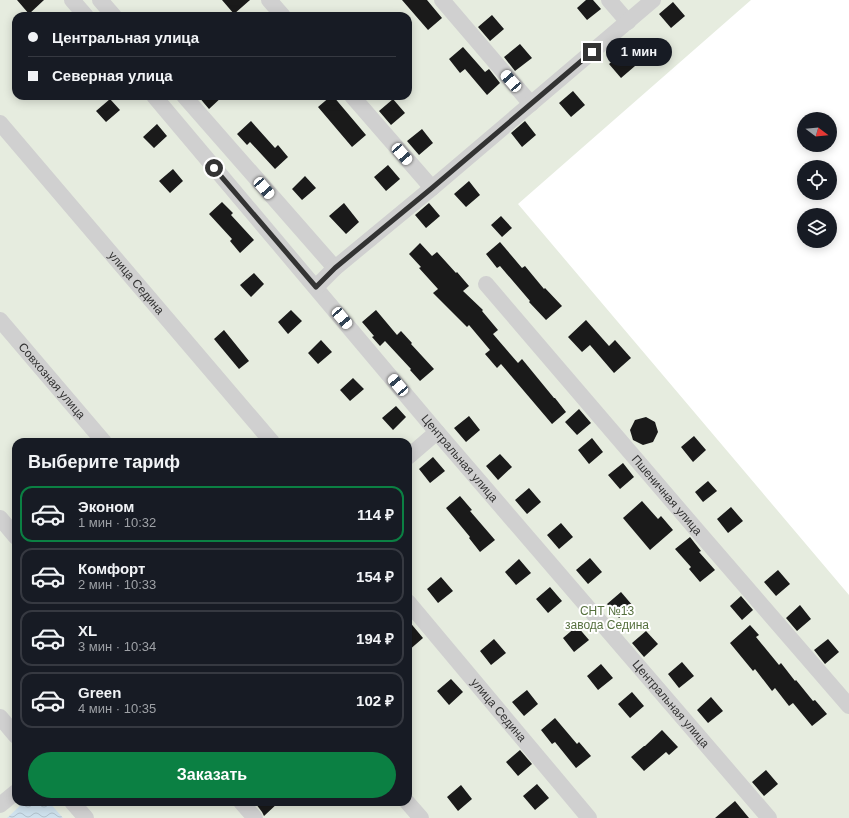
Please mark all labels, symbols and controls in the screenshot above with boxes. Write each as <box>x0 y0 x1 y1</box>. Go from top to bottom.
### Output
text: Центральная улица <box>52 29 199 46</box>
callout: 1 мин <box>606 38 672 66</box>
route end <box>583 43 601 61</box>
text: 1 мин <box>621 44 657 59</box>
text: Северная улица <box>52 67 173 84</box>
car <box>499 68 523 94</box>
north arrow <box>797 112 837 152</box>
map controls <box>797 112 837 248</box>
car <box>390 141 414 167</box>
route start <box>205 159 223 177</box>
button: locate <box>797 160 837 200</box>
car <box>252 175 276 201</box>
button: layers <box>797 208 837 248</box>
street label: улица Седина <box>105 248 167 317</box>
car <box>330 305 354 331</box>
street label: Совхозная улица <box>15 340 89 422</box>
car <box>386 372 410 398</box>
street label: Центральная улица <box>418 412 501 505</box>
text: Выберите тариф <box>28 452 180 472</box>
street label: Пшеничная улица <box>629 452 705 538</box>
icon: car <box>30 496 66 532</box>
text: Эконом <box>78 498 134 515</box>
text: 114 ₽ <box>357 506 394 523</box>
text: 1 мин · 10:32 <box>78 515 156 530</box>
icon: car <box>30 558 66 594</box>
text: Комфорт <box>78 560 145 577</box>
text: 154 ₽ <box>356 568 394 585</box>
text: 2 мин · 10:33 <box>78 577 156 592</box>
park label: СНТ №13 завода Седина <box>565 604 649 632</box>
icon: car <box>30 620 66 656</box>
text: XL <box>78 622 97 639</box>
text: 194 ₽ <box>356 630 394 647</box>
text: 3 мин · 10:34 <box>78 639 156 654</box>
street label: Центральная улица <box>630 657 712 751</box>
street label: улица Седина <box>468 675 529 745</box>
icon: car <box>30 682 66 718</box>
text: Green <box>78 684 121 701</box>
text: 102 ₽ <box>356 692 394 709</box>
text: 4 мин · 10:35 <box>78 701 156 716</box>
button: Заказать <box>28 752 396 798</box>

